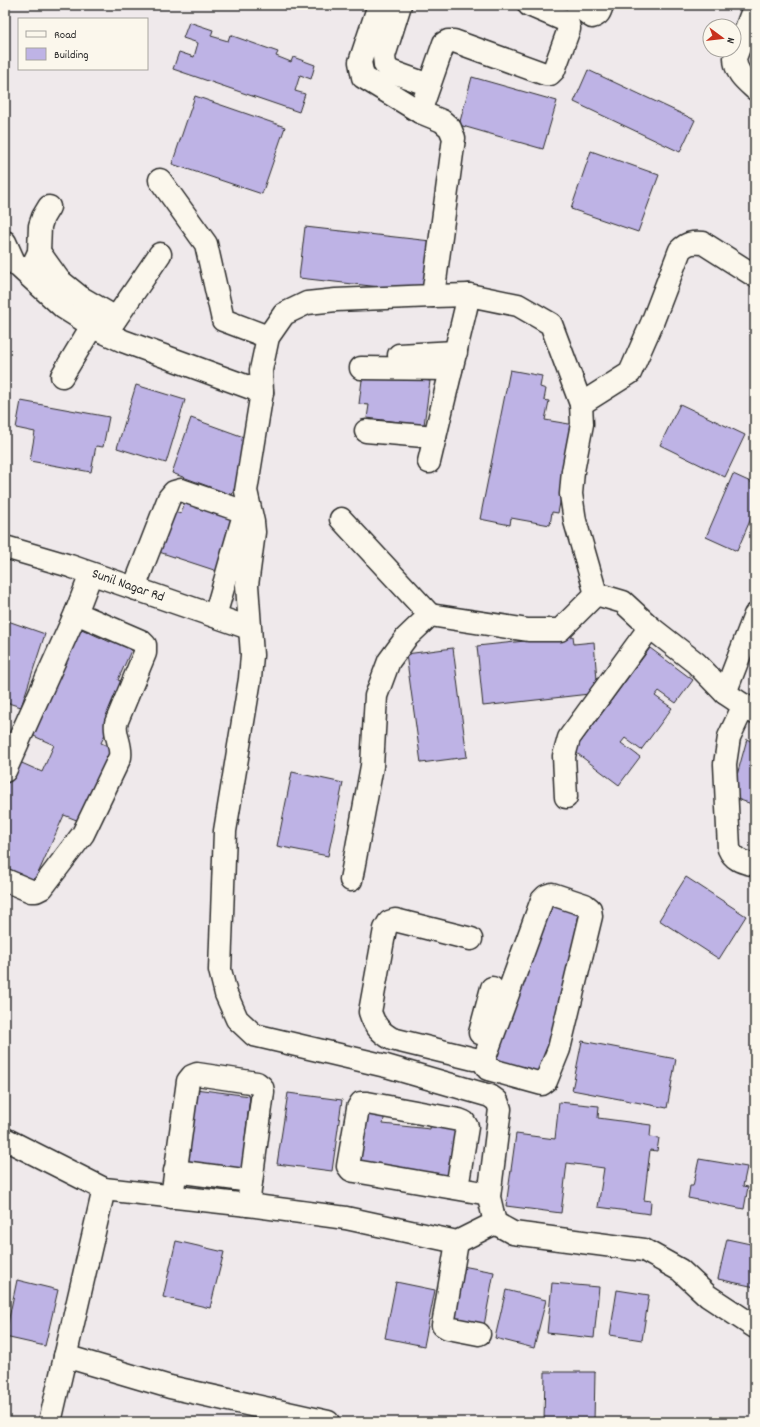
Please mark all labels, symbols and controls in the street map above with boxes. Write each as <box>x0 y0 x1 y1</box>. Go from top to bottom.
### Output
legend <box>18 18 148 70</box>
north arrow <box>702 18 742 58</box>
text: Road <box>54 27 76 44</box>
text: N <box>721 35 738 45</box>
text: Building <box>54 47 89 64</box>
street label: Sunil Nagar Rd <box>89 564 167 608</box>

